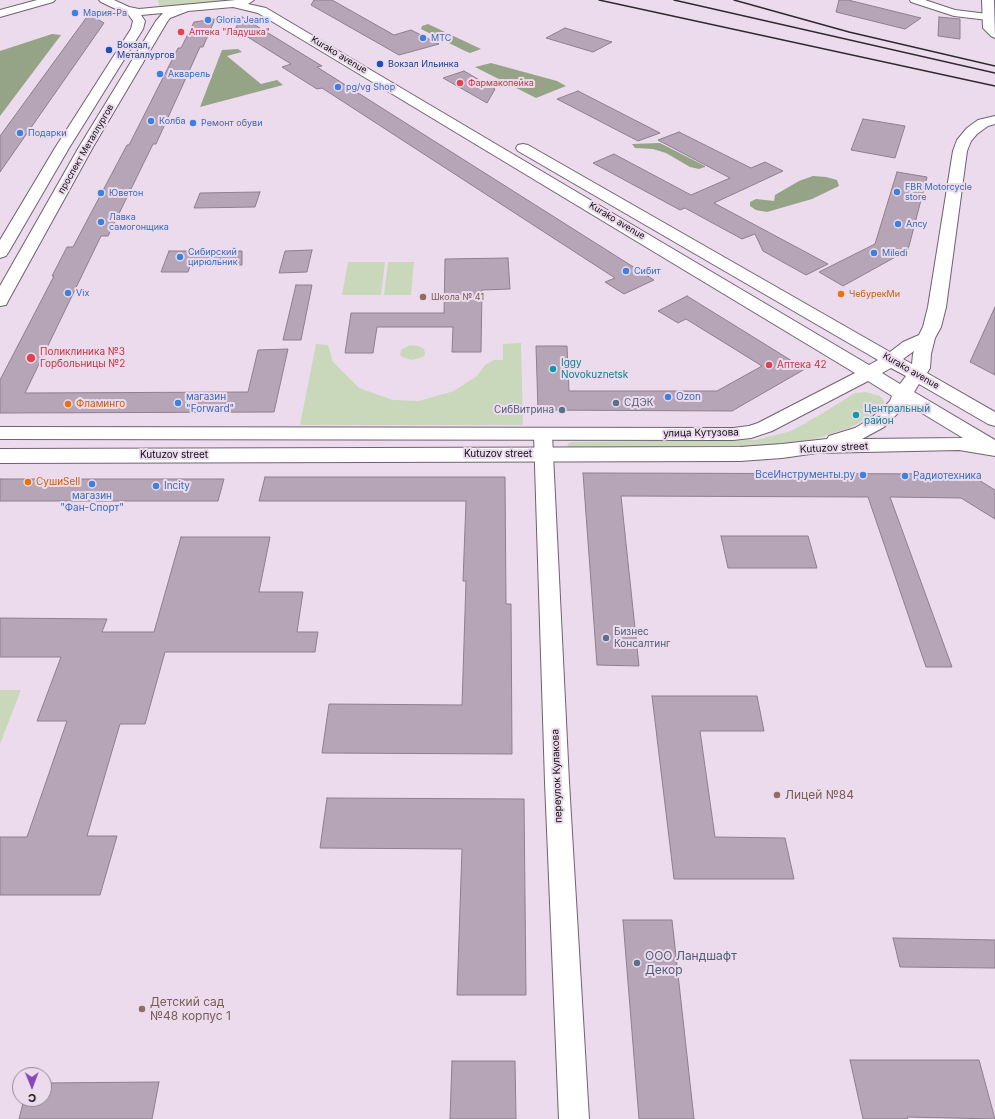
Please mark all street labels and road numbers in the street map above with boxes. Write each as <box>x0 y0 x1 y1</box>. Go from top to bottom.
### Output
street label: Kurako avenue <box>309 34 369 76</box>
street label: проспект Металлургов <box>56 103 116 195</box>
street label: Kurako avenue <box>587 200 647 242</box>
street label: Kurako avenue <box>881 351 941 391</box>
street label: улица Кутузова <box>663 426 739 440</box>
street label: Kutuzov street <box>800 440 868 456</box>
street label: Kutuzov street <box>464 448 532 460</box>
street label: Kutuzov street <box>140 449 208 461</box>
street label: переулок Кулакова <box>549 729 565 823</box>

